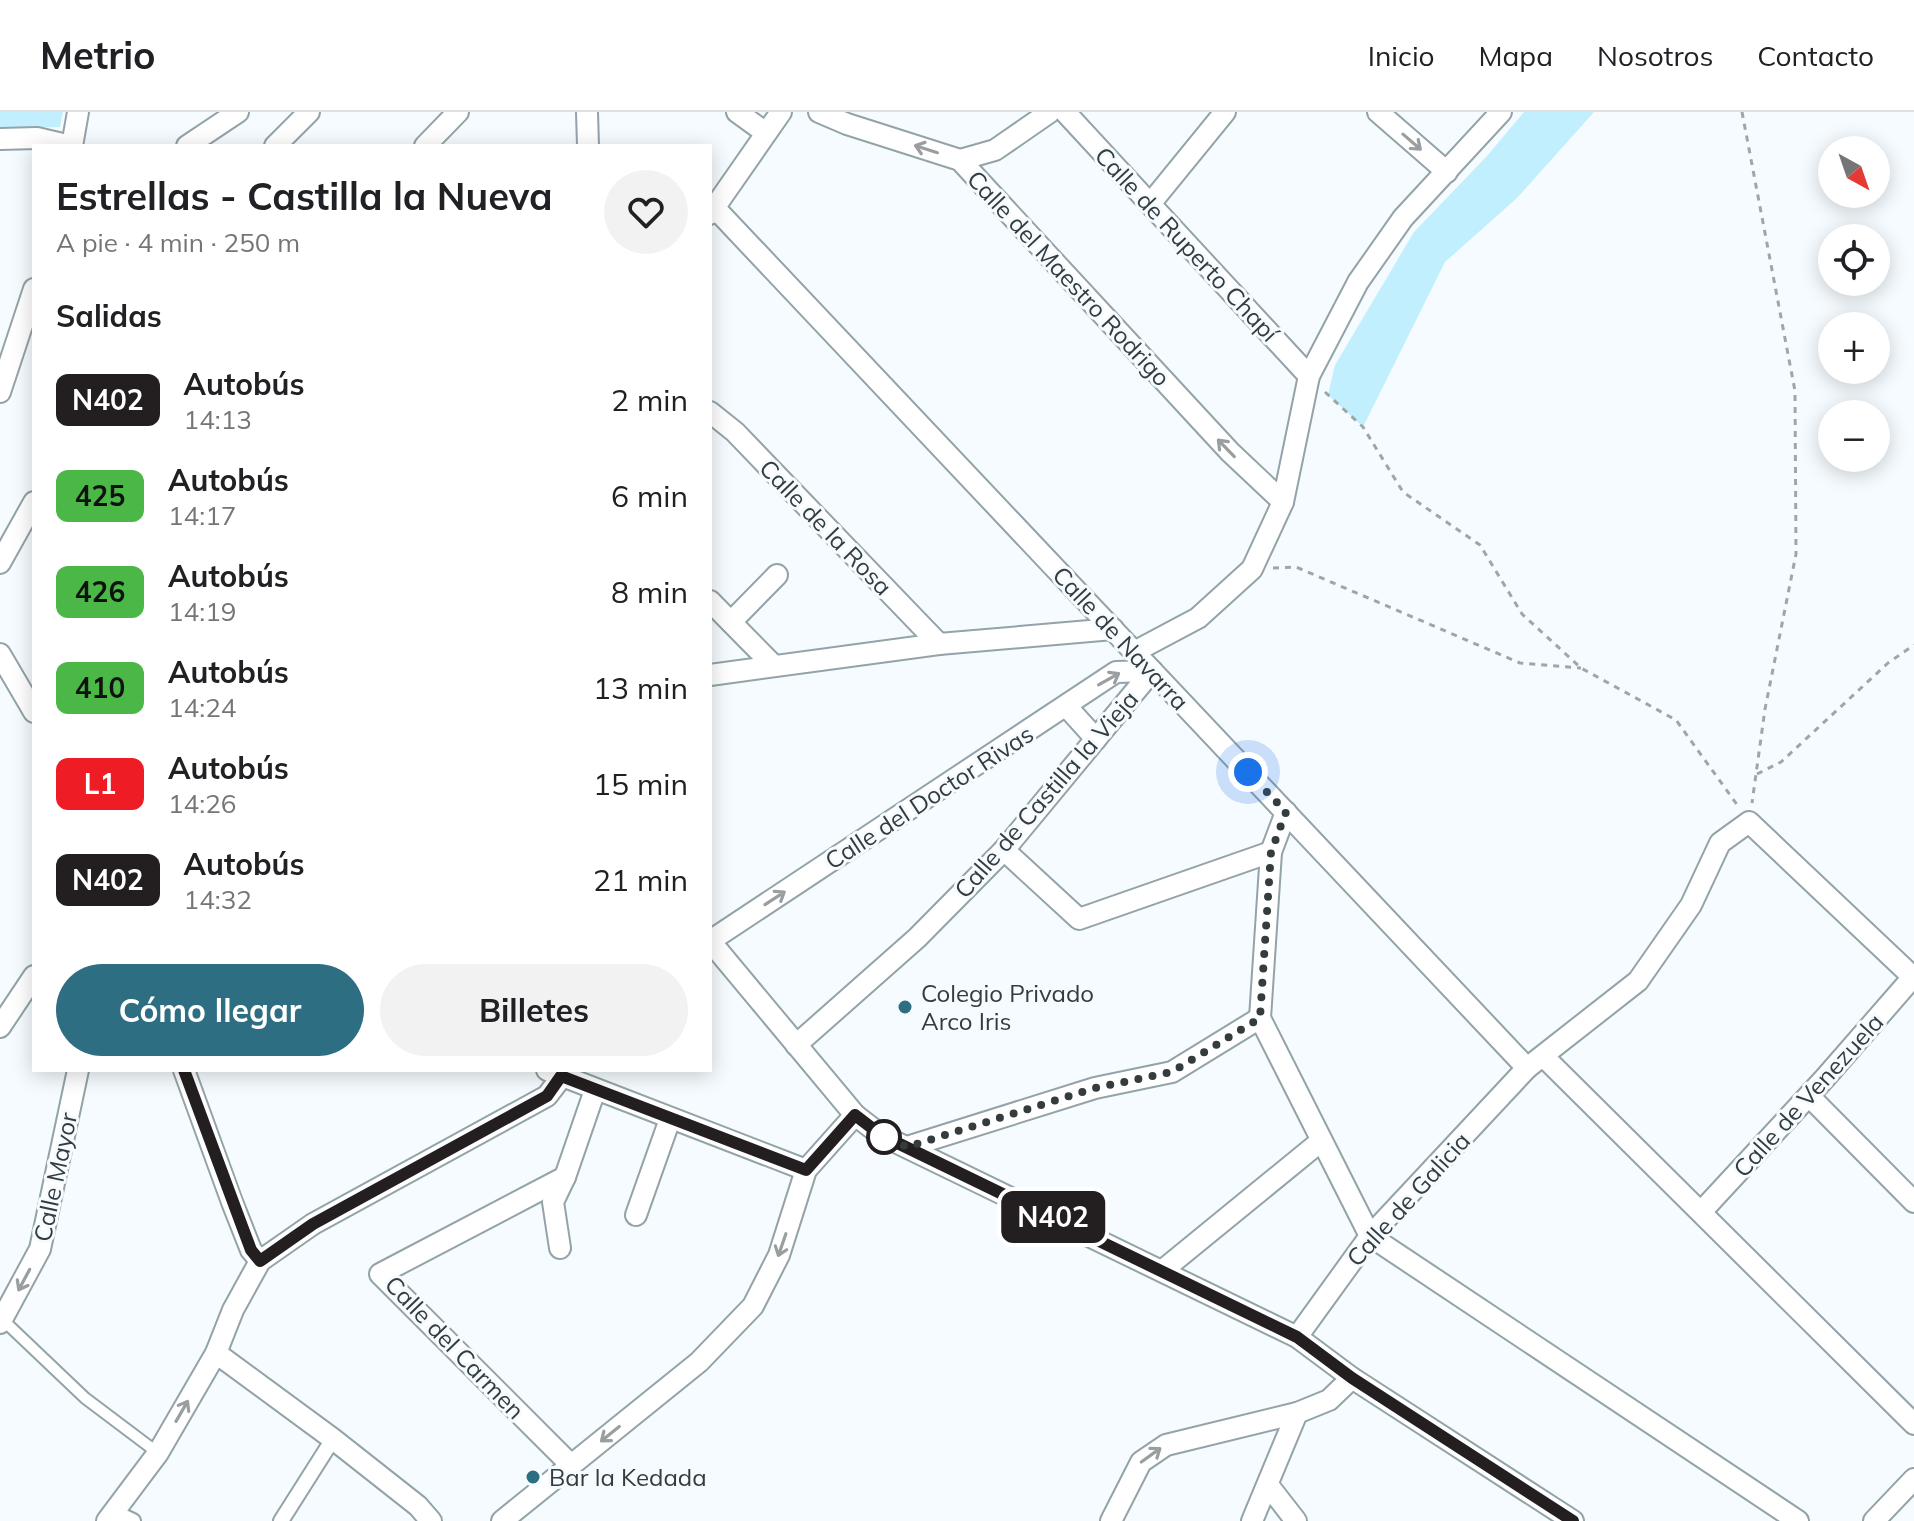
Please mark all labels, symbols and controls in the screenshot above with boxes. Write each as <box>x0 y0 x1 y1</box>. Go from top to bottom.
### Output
text: Metrio <box>40 31 156 79</box>
text: Inicio <box>1368 38 1435 73</box>
text: Mapa <box>1479 38 1553 73</box>
text: Nosotros <box>1597 38 1713 73</box>
text: Contacto <box>1757 38 1874 73</box>
one-way arrow <box>1402 133 1422 151</box>
north arrow <box>1818 136 1890 208</box>
map controls <box>1818 136 1890 472</box>
street label: Calle de Ruperto Chapí <box>1089 140 1286 349</box>
one-way arrow <box>914 141 940 156</box>
street label: Calle del Maestro Rodrigo <box>961 164 1177 392</box>
button: heart <box>604 170 688 254</box>
text: Estrellas - Castilla la Nueva <box>56 172 553 220</box>
button: locate <box>1818 224 1890 296</box>
text: A pie · 4 min · 250 m <box>56 226 300 259</box>
text: Salidas <box>56 297 162 335</box>
button: + <box>1818 312 1890 384</box>
text: Autobús <box>184 365 304 403</box>
text: 2 min <box>611 381 688 419</box>
text: N402 <box>72 382 144 417</box>
button: − <box>1818 400 1890 472</box>
text: 14:13 <box>184 403 252 436</box>
one-way arrow <box>1217 438 1236 458</box>
street label: Calle de la Rosa <box>754 453 898 601</box>
text: Autobús <box>168 461 289 499</box>
text: 6 min <box>611 477 688 515</box>
text: 425 <box>75 478 125 513</box>
text: 14:17 <box>168 499 236 532</box>
text: Autobús <box>168 557 289 595</box>
street label: Calle de Navarra <box>1047 560 1195 716</box>
text: 8 min <box>611 573 688 611</box>
text: 426 <box>75 574 125 609</box>
text: 14:19 <box>168 595 236 628</box>
text: Autobús <box>168 653 289 691</box>
text: 13 min <box>593 669 688 707</box>
text: 410 <box>75 670 125 705</box>
one-way arrow <box>1097 670 1120 686</box>
street label: Calle de Castilla la Vieja <box>948 684 1144 904</box>
text: 14:24 <box>168 691 236 724</box>
street label: Calle del Doctor Rivas <box>819 718 1039 876</box>
text: Autobús <box>168 749 289 787</box>
your location <box>1228 752 1268 792</box>
text: 15 min <box>593 765 688 803</box>
text: L1 <box>84 766 116 801</box>
text: 14:26 <box>168 787 236 820</box>
text: Autobús <box>184 845 304 883</box>
text: 21 min <box>593 861 688 899</box>
text: N402 <box>72 862 144 897</box>
text: 14:32 <box>184 883 252 916</box>
one-way arrow <box>764 890 786 906</box>
button: Cómo llegar <box>56 964 364 1056</box>
button: Billetes <box>380 964 688 1056</box>
place label: Colegio Privado Arco Iris <box>921 978 1094 1036</box>
marker: Colegio Privado Arco Iris <box>896 998 914 1016</box>
street label: Calle de Venezuela <box>1727 1007 1889 1183</box>
street label: Calle Mayor <box>27 1110 83 1244</box>
unlabelled marker <box>867 1120 901 1154</box>
street label: Calle de Galicia <box>1340 1126 1476 1272</box>
line badge: N402 <box>997 1191 1109 1243</box>
text: N402 <box>1017 1199 1089 1234</box>
one-way arrow <box>774 1232 789 1257</box>
one-way arrow <box>15 1267 31 1291</box>
street label: Calle del Carmen <box>379 1269 531 1425</box>
one-way arrow <box>174 1400 190 1423</box>
one-way arrow <box>600 1425 621 1442</box>
one-way arrow <box>1140 1447 1161 1464</box>
place label: Bar la Kedada <box>549 1462 707 1492</box>
marker: Bar la Kedada <box>524 1468 542 1486</box>

